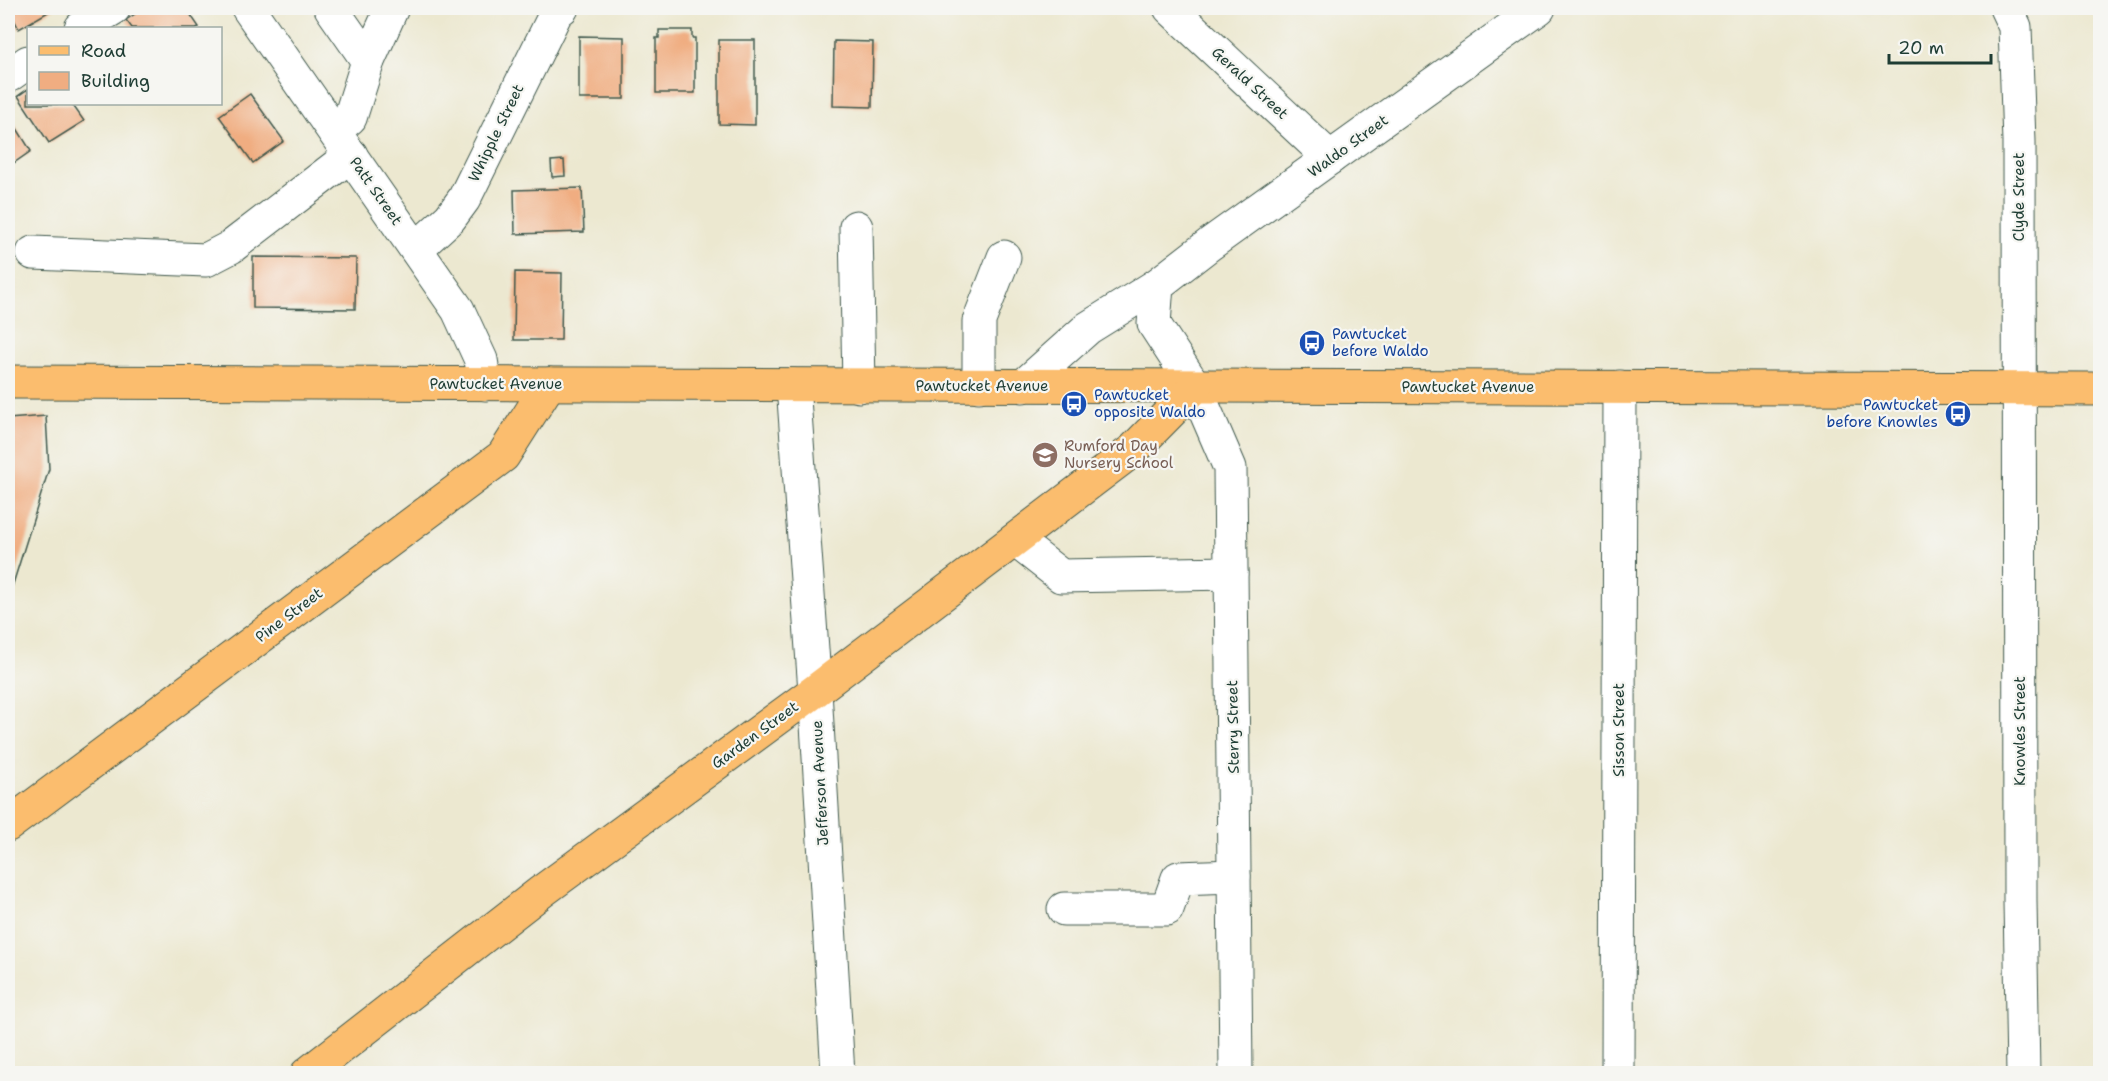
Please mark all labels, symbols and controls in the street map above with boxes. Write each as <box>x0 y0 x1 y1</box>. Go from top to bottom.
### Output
legend <box>27 27 222 105</box>
scale bar <box>1889 27 1991 65</box>
text: 20 m <box>1898 36 1944 60</box>
text: Road <box>81 39 126 63</box>
street label: Gerald Street <box>1207 42 1293 124</box>
text: Building <box>81 69 150 93</box>
street label: Whipple Street <box>464 81 528 185</box>
street label: Waldo Street <box>1304 110 1392 182</box>
street label: Patt Street <box>345 153 407 229</box>
street label: Clyde Street <box>2009 153 2029 241</box>
place label: Pawtucket before Waldo <box>1332 324 1429 361</box>
bus stop icon: Pawtucket before Waldo <box>1297 328 1327 358</box>
street label: Pawtucket Avenue <box>429 374 563 394</box>
street label: Pawtucket Avenue <box>915 376 1049 396</box>
street label: Pawtucket Avenue <box>1401 377 1535 397</box>
place label: Pawtucket opposite Waldo <box>1094 385 1206 422</box>
bus stop icon: Pawtucket opposite Waldo <box>1059 389 1089 419</box>
place label: Pawtucket before Knowles <box>1827 395 1938 432</box>
bus stop icon: Pawtucket before Knowles <box>1943 399 1973 429</box>
place label: Rumford Day Nursery School <box>1064 436 1174 473</box>
school or university icon: Rumford Day Nursery School <box>1030 440 1060 470</box>
street label: Pine Street <box>251 583 327 647</box>
street label: Knowles Street <box>2010 676 2030 786</box>
street label: Sterry Street <box>1222 680 1244 774</box>
street label: Sisson Street <box>1609 683 1629 777</box>
street label: Garden Street <box>707 697 803 773</box>
street label: Jefferson Avenue <box>807 720 833 846</box>

